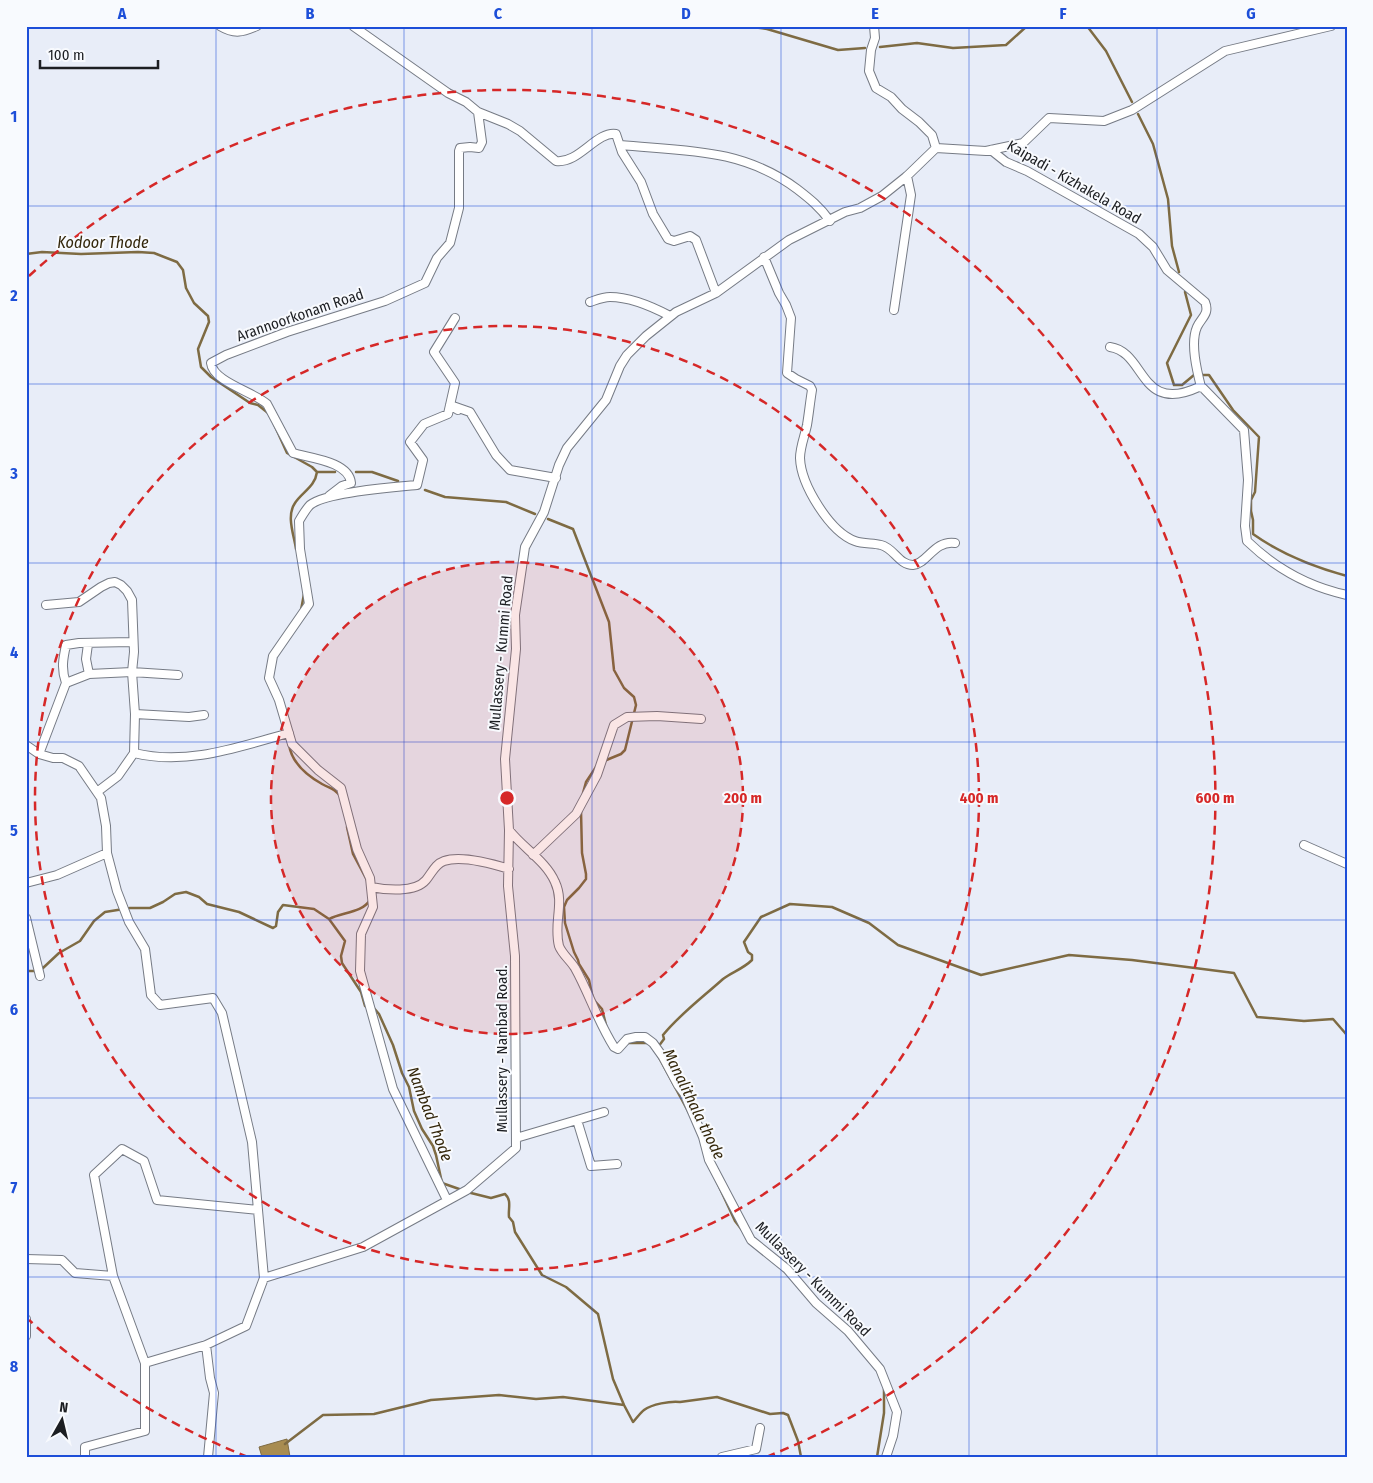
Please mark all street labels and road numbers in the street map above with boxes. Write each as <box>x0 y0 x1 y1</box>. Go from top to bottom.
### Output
street label: Kaipadi - Kizhakela Road <box>1004 136 1144 228</box>
street label: Arannoorkonam Road <box>234 285 366 345</box>
street label: Mullassery - Kummi Road <box>485 575 517 731</box>
street label: Mullassery - Nambad Road. <box>493 965 511 1133</box>
street label: Mullassery - Kummi Road <box>752 1218 874 1340</box>

